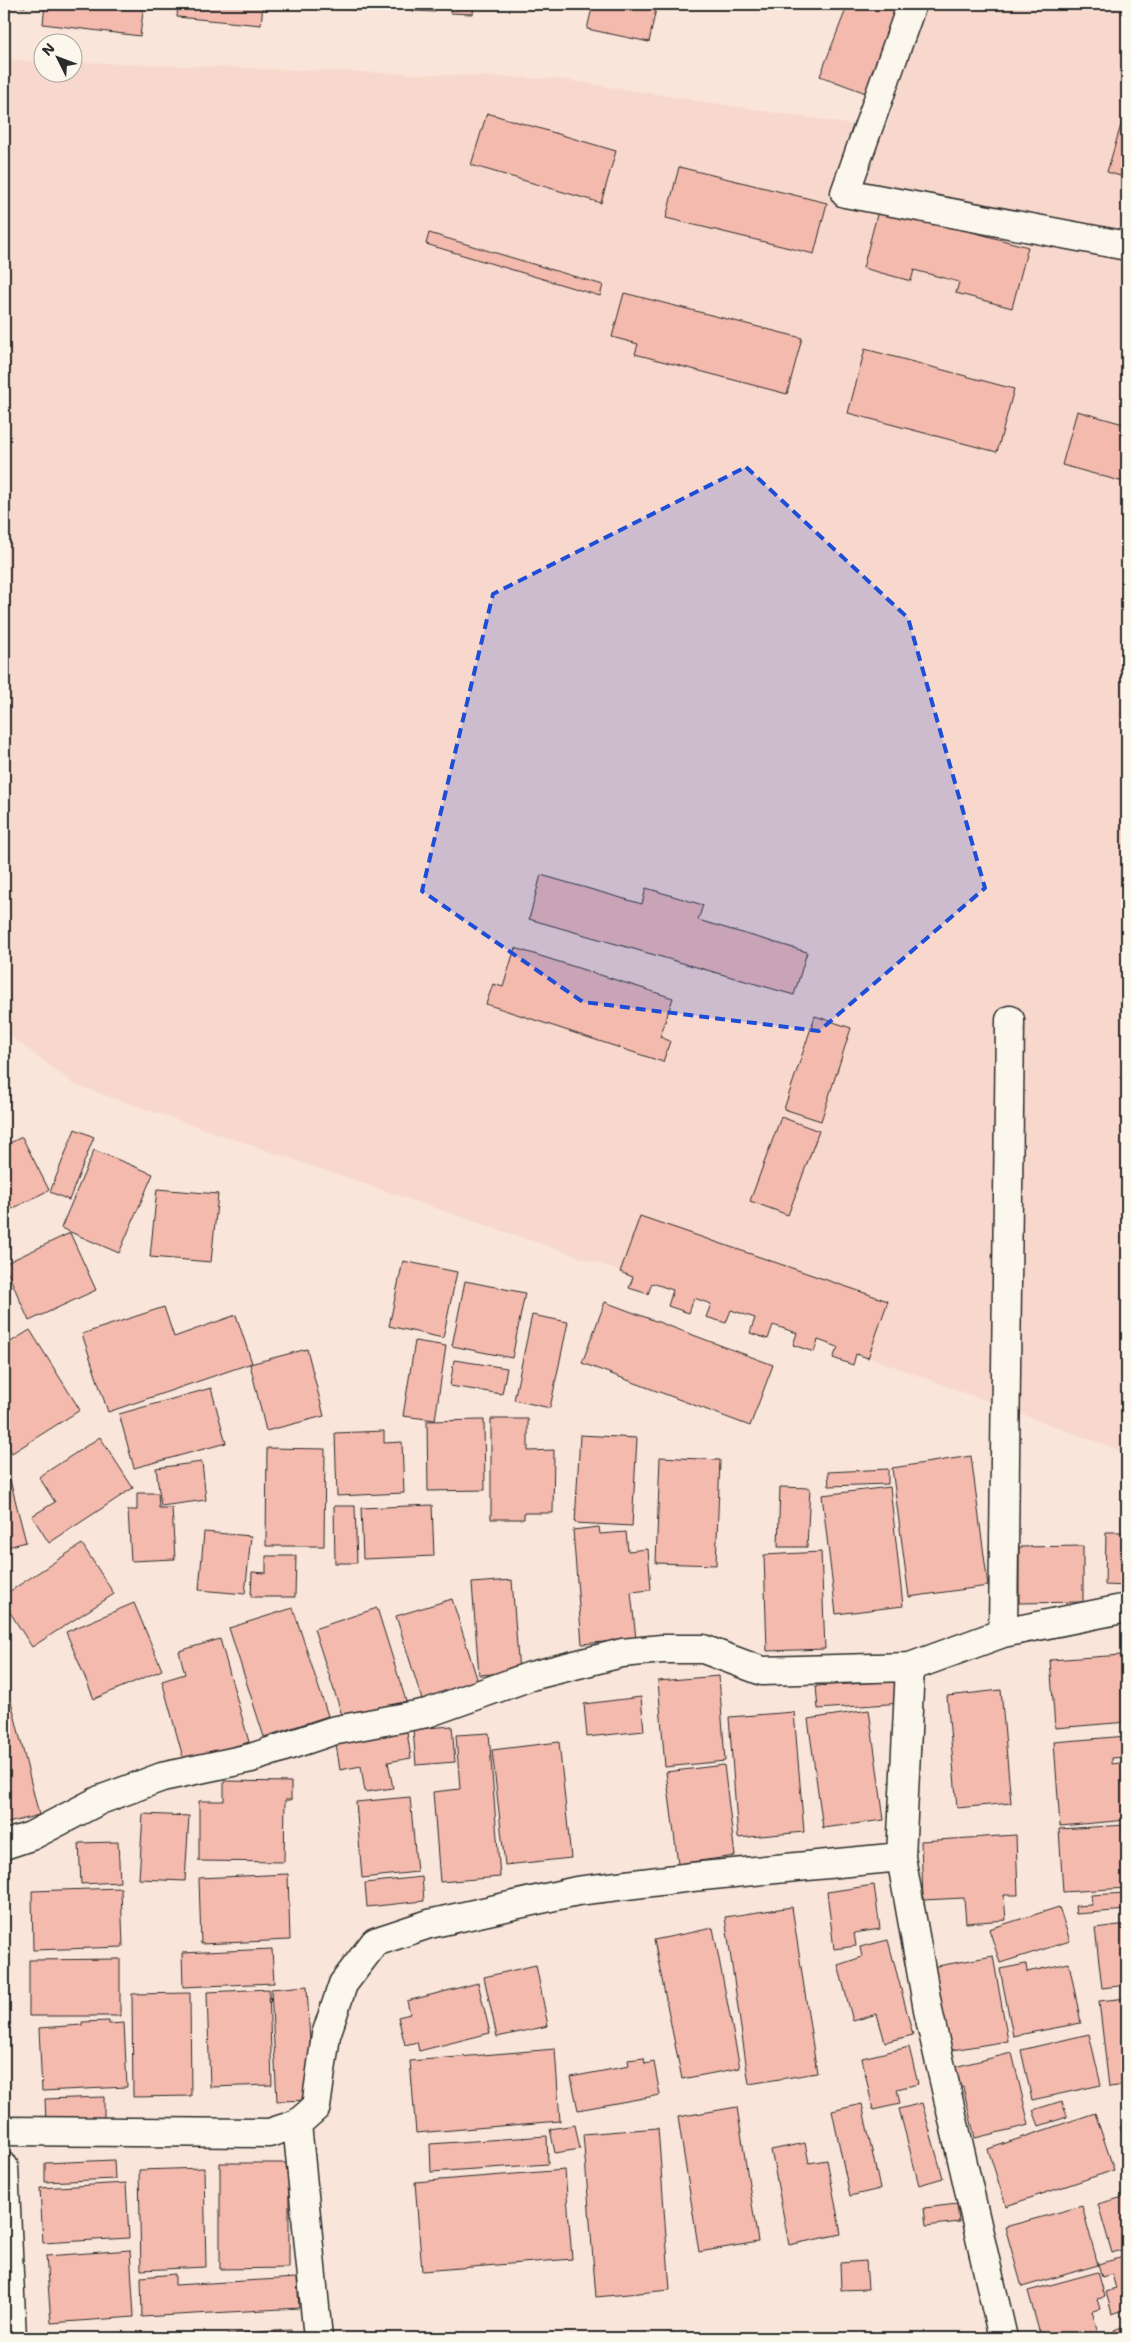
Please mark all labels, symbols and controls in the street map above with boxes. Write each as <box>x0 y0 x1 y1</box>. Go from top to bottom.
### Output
north arrow <box>32 32 82 82</box>
text: N <box>38 39 59 59</box>

